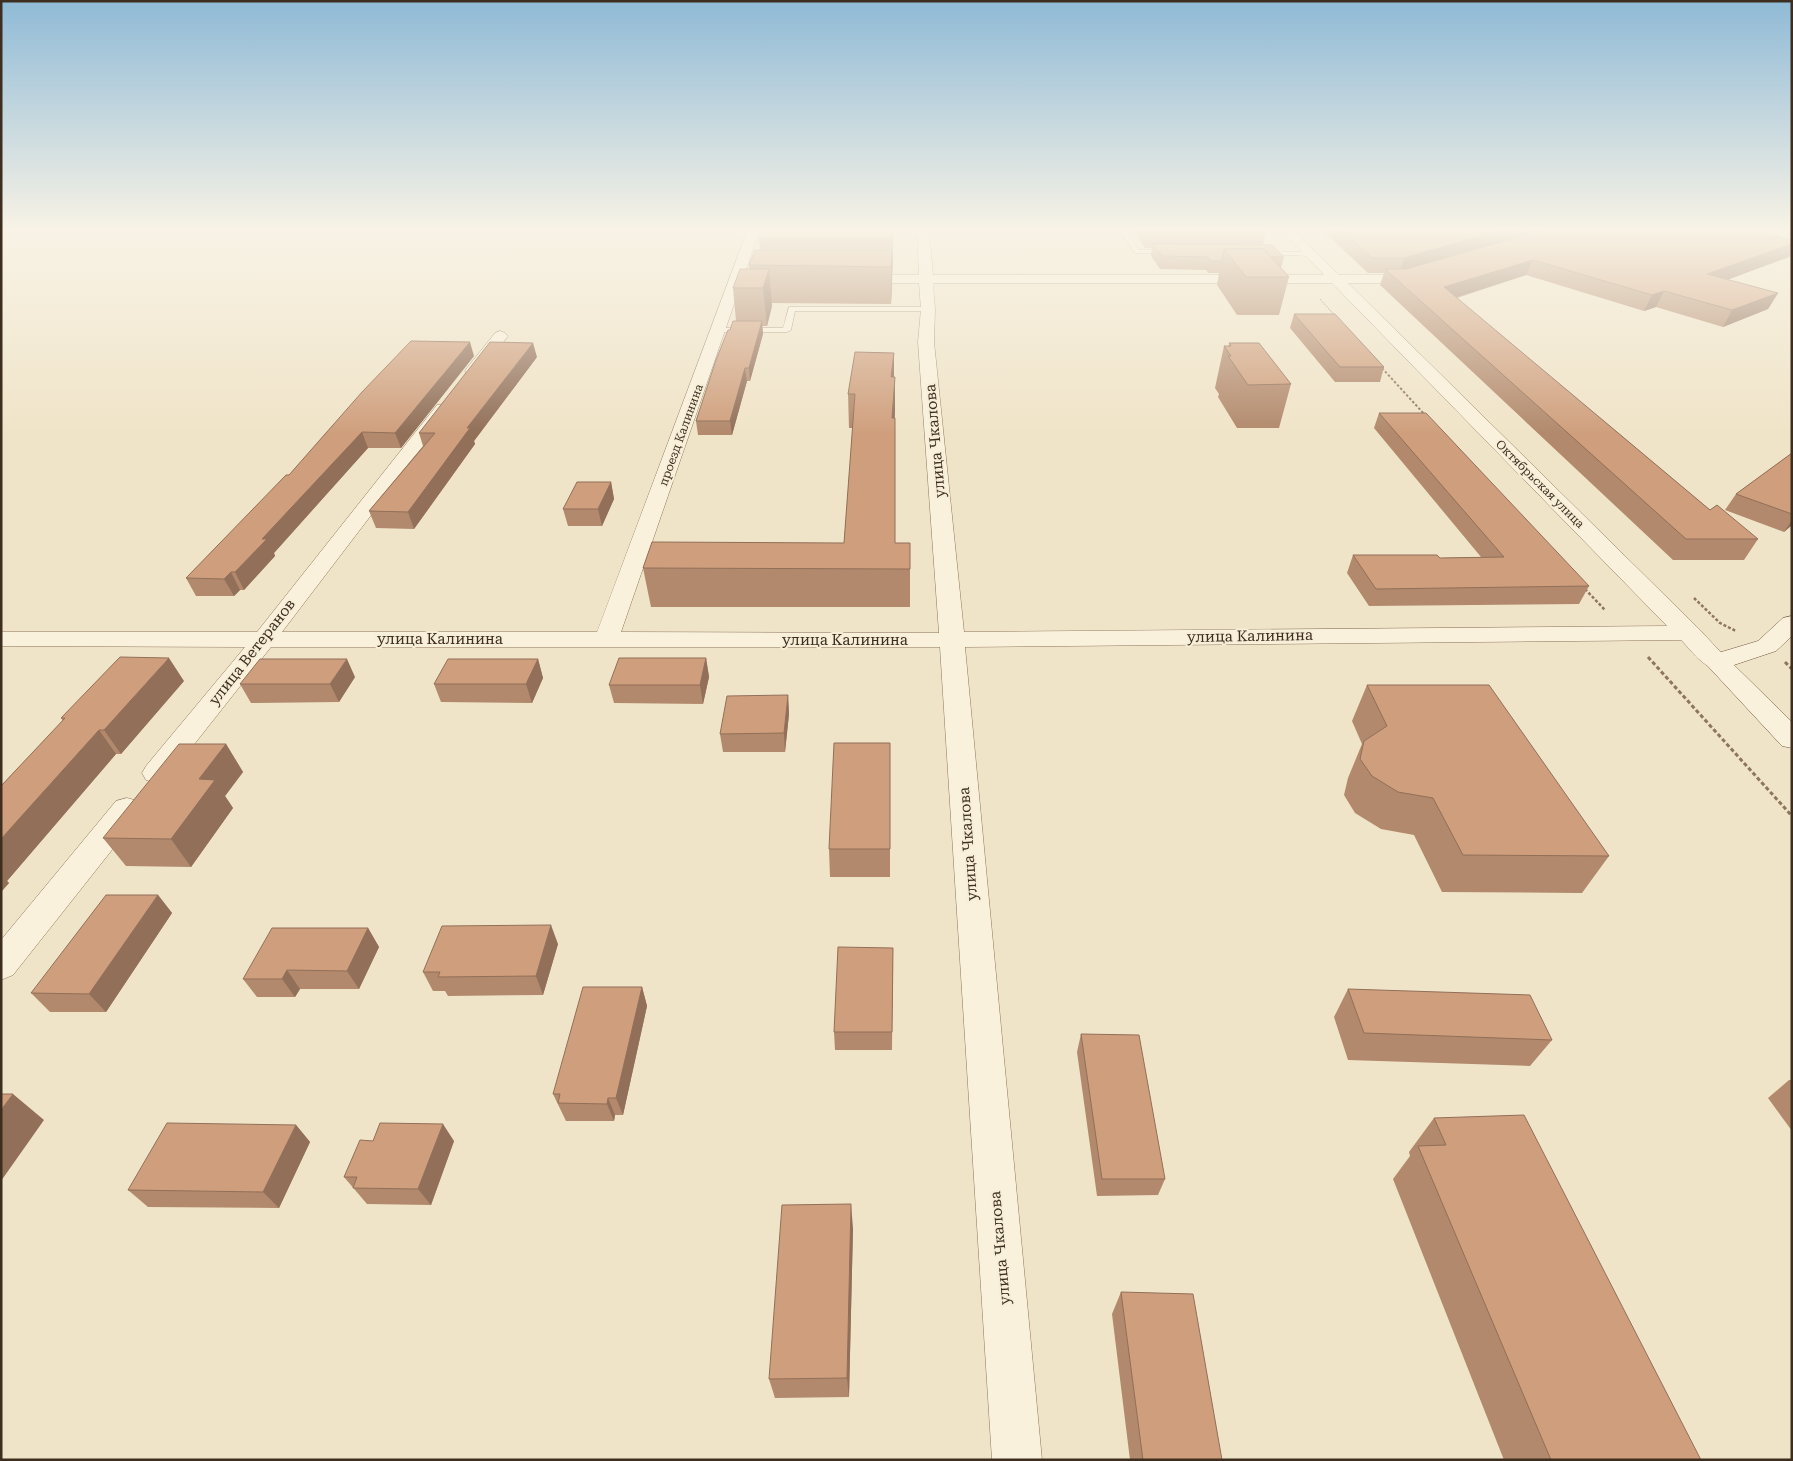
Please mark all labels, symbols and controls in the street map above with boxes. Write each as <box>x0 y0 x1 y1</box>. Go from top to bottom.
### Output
street label: проезд Калинина <box>656 382 706 488</box>
street label: улица Чкалова <box>921 383 949 499</box>
street label: Октябрьская улица <box>1493 437 1587 531</box>
street label: улица Ветеранов <box>205 595 299 709</box>
street label: улица Калинина <box>1187 626 1313 646</box>
street label: улица Калинина <box>377 630 503 648</box>
street label: улица Калинина <box>782 631 908 649</box>
street label: улица Чкалова <box>955 786 981 902</box>
street label: улица Чкалова <box>986 1190 1014 1306</box>

